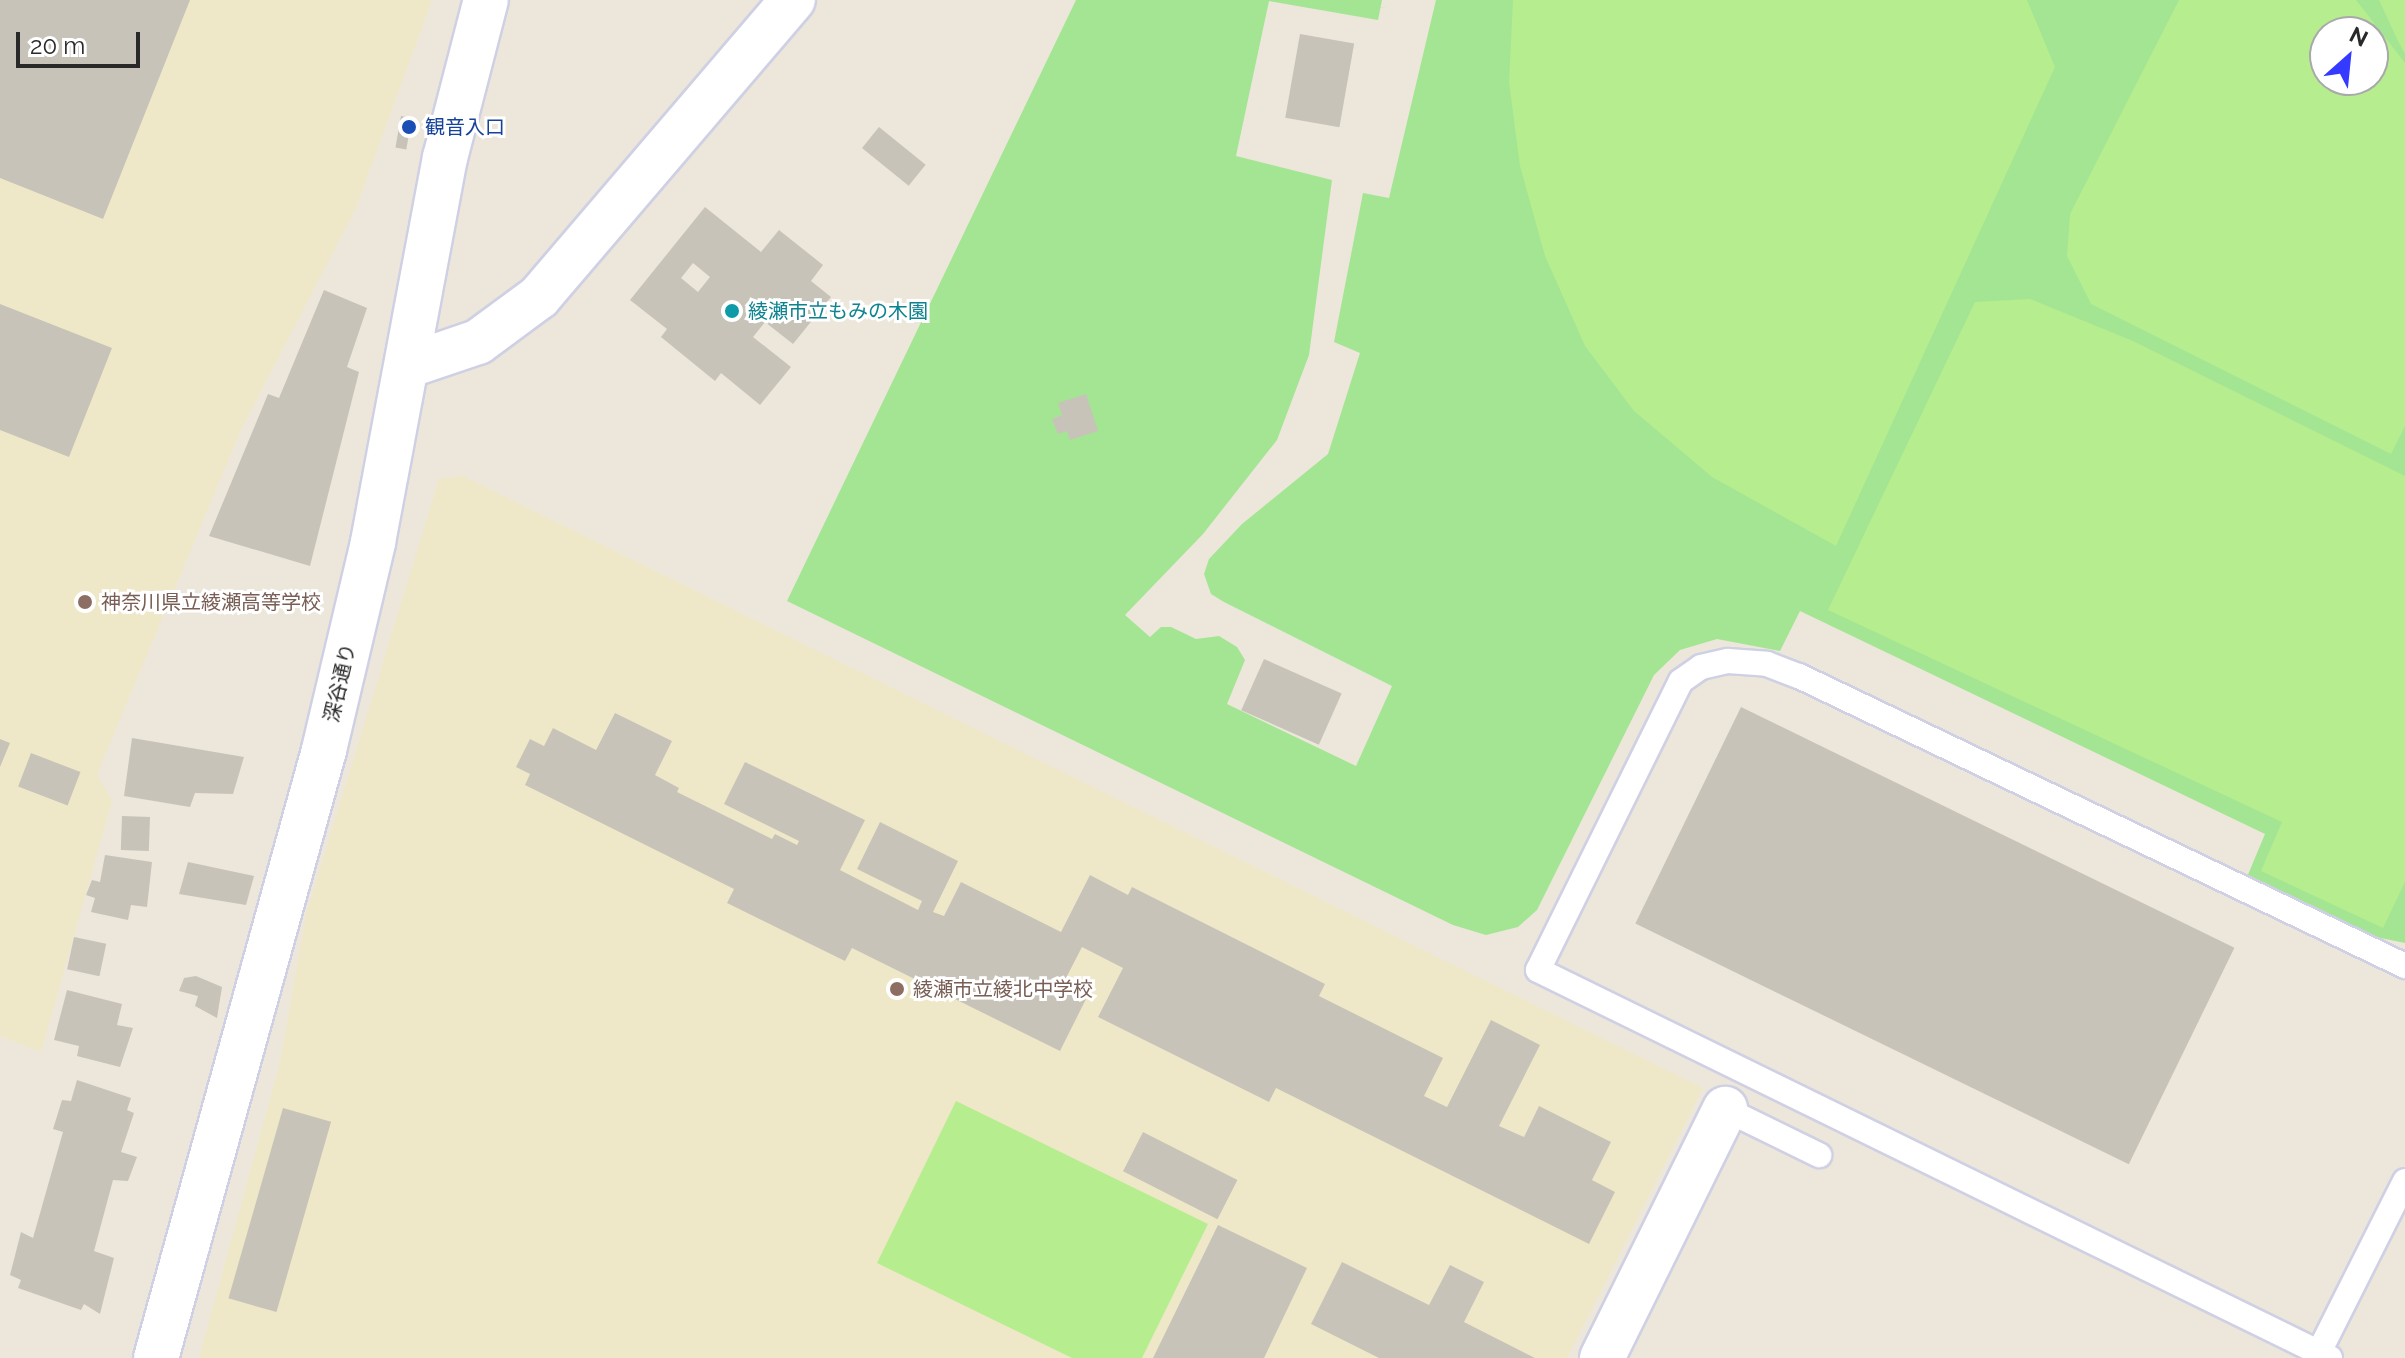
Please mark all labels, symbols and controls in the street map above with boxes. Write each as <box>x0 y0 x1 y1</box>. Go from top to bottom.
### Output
scale bar <box>20 16 144 66</box>
north arrow <box>2309 16 2389 96</box>
text: N <box>2346 21 2372 52</box>
text: 20 m <box>30 31 85 60</box>
place label: 観音入口 <box>425 115 505 139</box>
marker: 観音入口 <box>400 118 418 136</box>
place label: 綾瀬市立もみの木園 <box>748 299 928 323</box>
marker: 綾瀬市立もみの木園 <box>723 302 741 320</box>
place label: 神奈川県立綾瀬高等学校 <box>101 590 321 614</box>
marker: 神奈川県立綾瀬高等学校 <box>76 593 94 611</box>
street label: 深谷通り <box>319 641 361 725</box>
place label: 綾瀬市立綾北中学校 <box>913 977 1093 1001</box>
marker: 綾瀬市立綾北中学校 <box>888 980 906 998</box>

